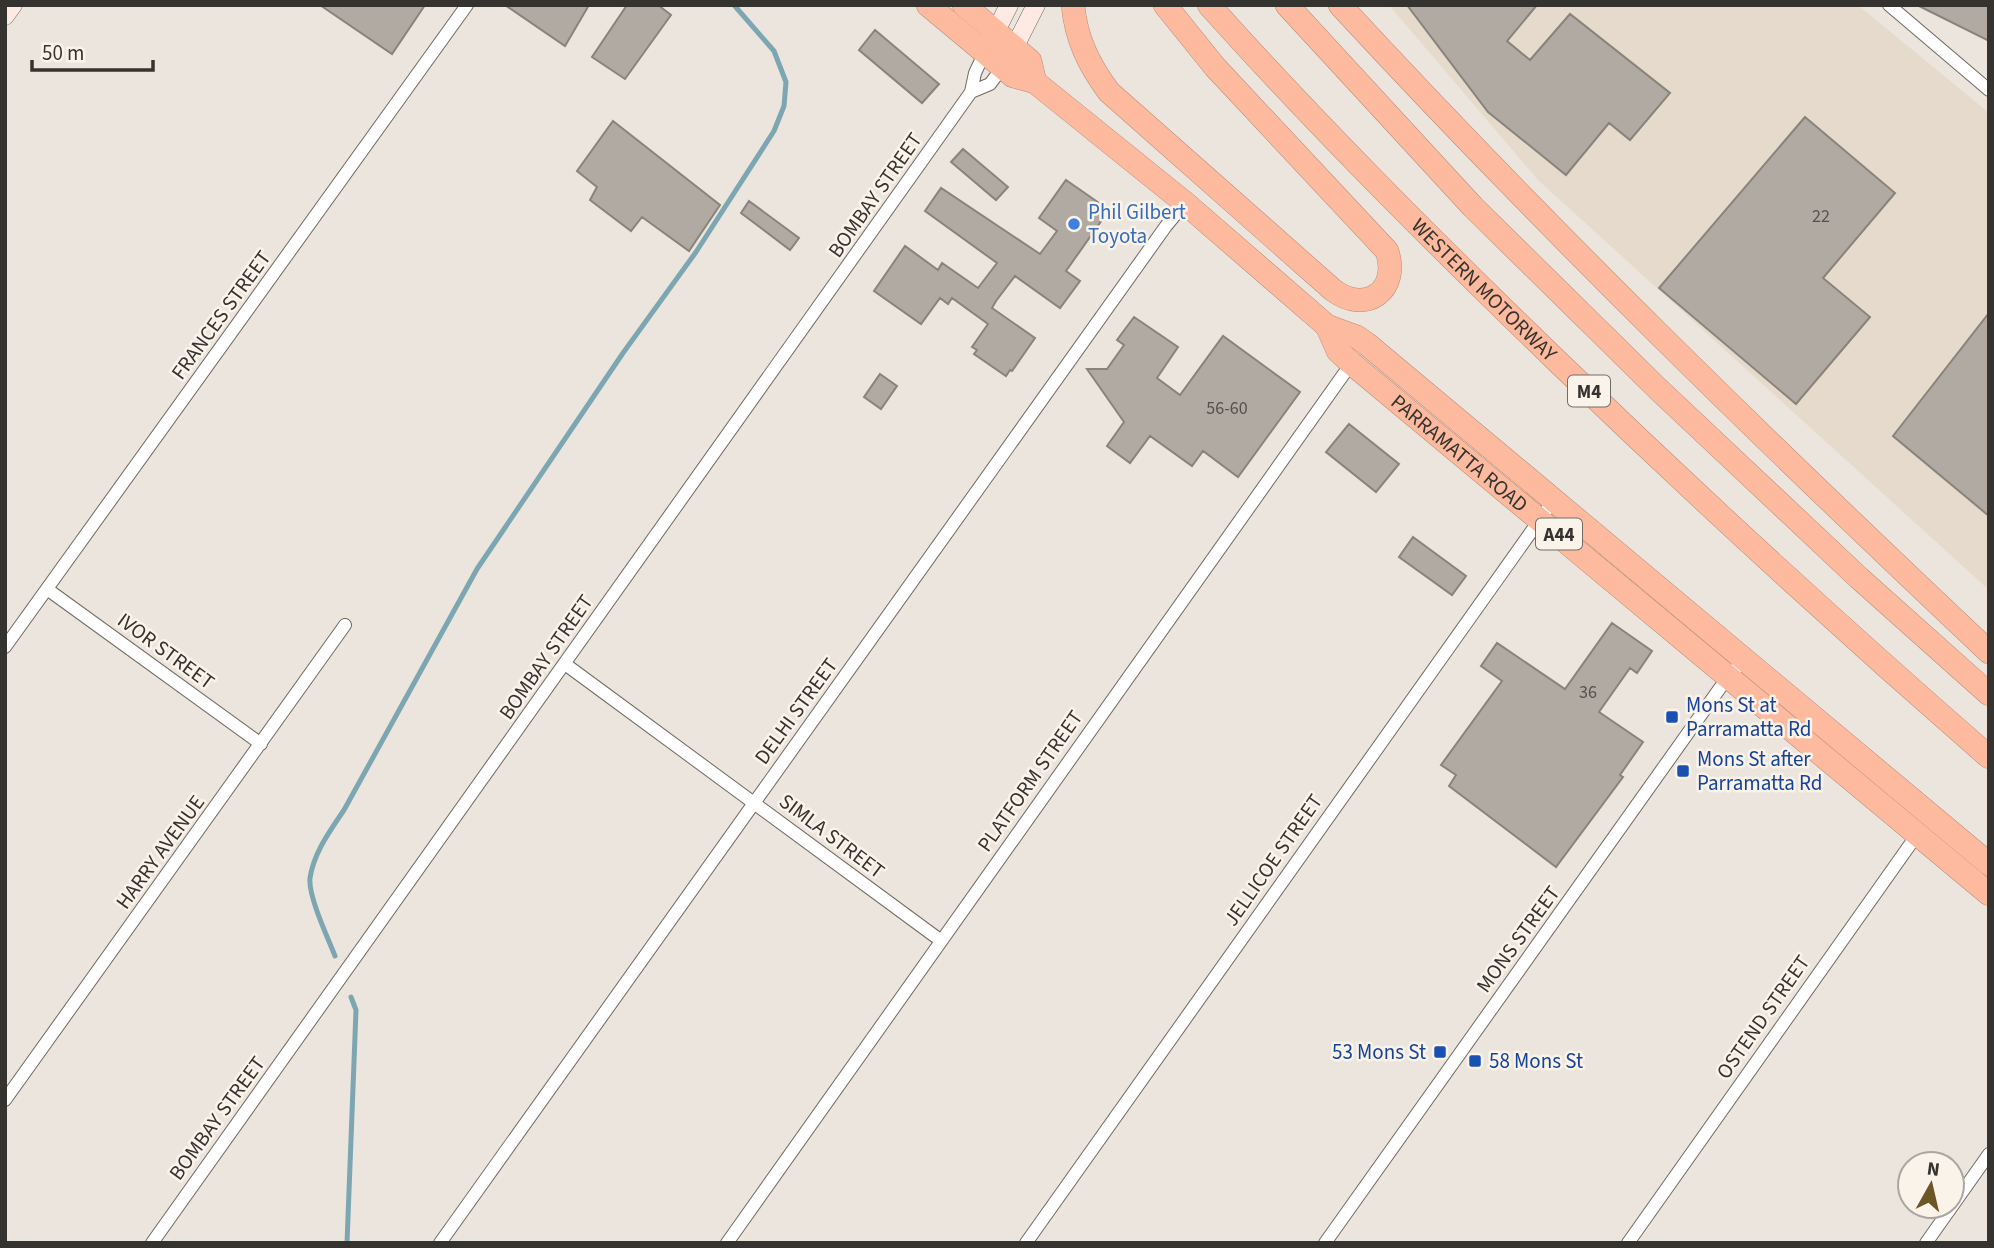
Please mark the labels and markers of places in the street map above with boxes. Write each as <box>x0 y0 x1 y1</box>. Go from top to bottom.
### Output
place label: Phil Gilbert Toyota <box>1088 197 1186 251</box>
marker: Phil Gilbert Toyota <box>1066 216 1082 232</box>
place label: Mons St at Parramatta Rd <box>1686 690 1811 744</box>
marker: Mons St at Parramatta Rd <box>1664 709 1680 725</box>
place label: Mons St after Parramatta Rd <box>1697 744 1822 798</box>
marker: Mons St after Parramatta Rd <box>1675 763 1691 779</box>
place label: 53 Mons St <box>1332 1037 1426 1067</box>
marker: 53 Mons St <box>1432 1044 1448 1060</box>
place label: 58 Mons St <box>1489 1046 1583 1076</box>
marker: 58 Mons St <box>1467 1053 1483 1069</box>

